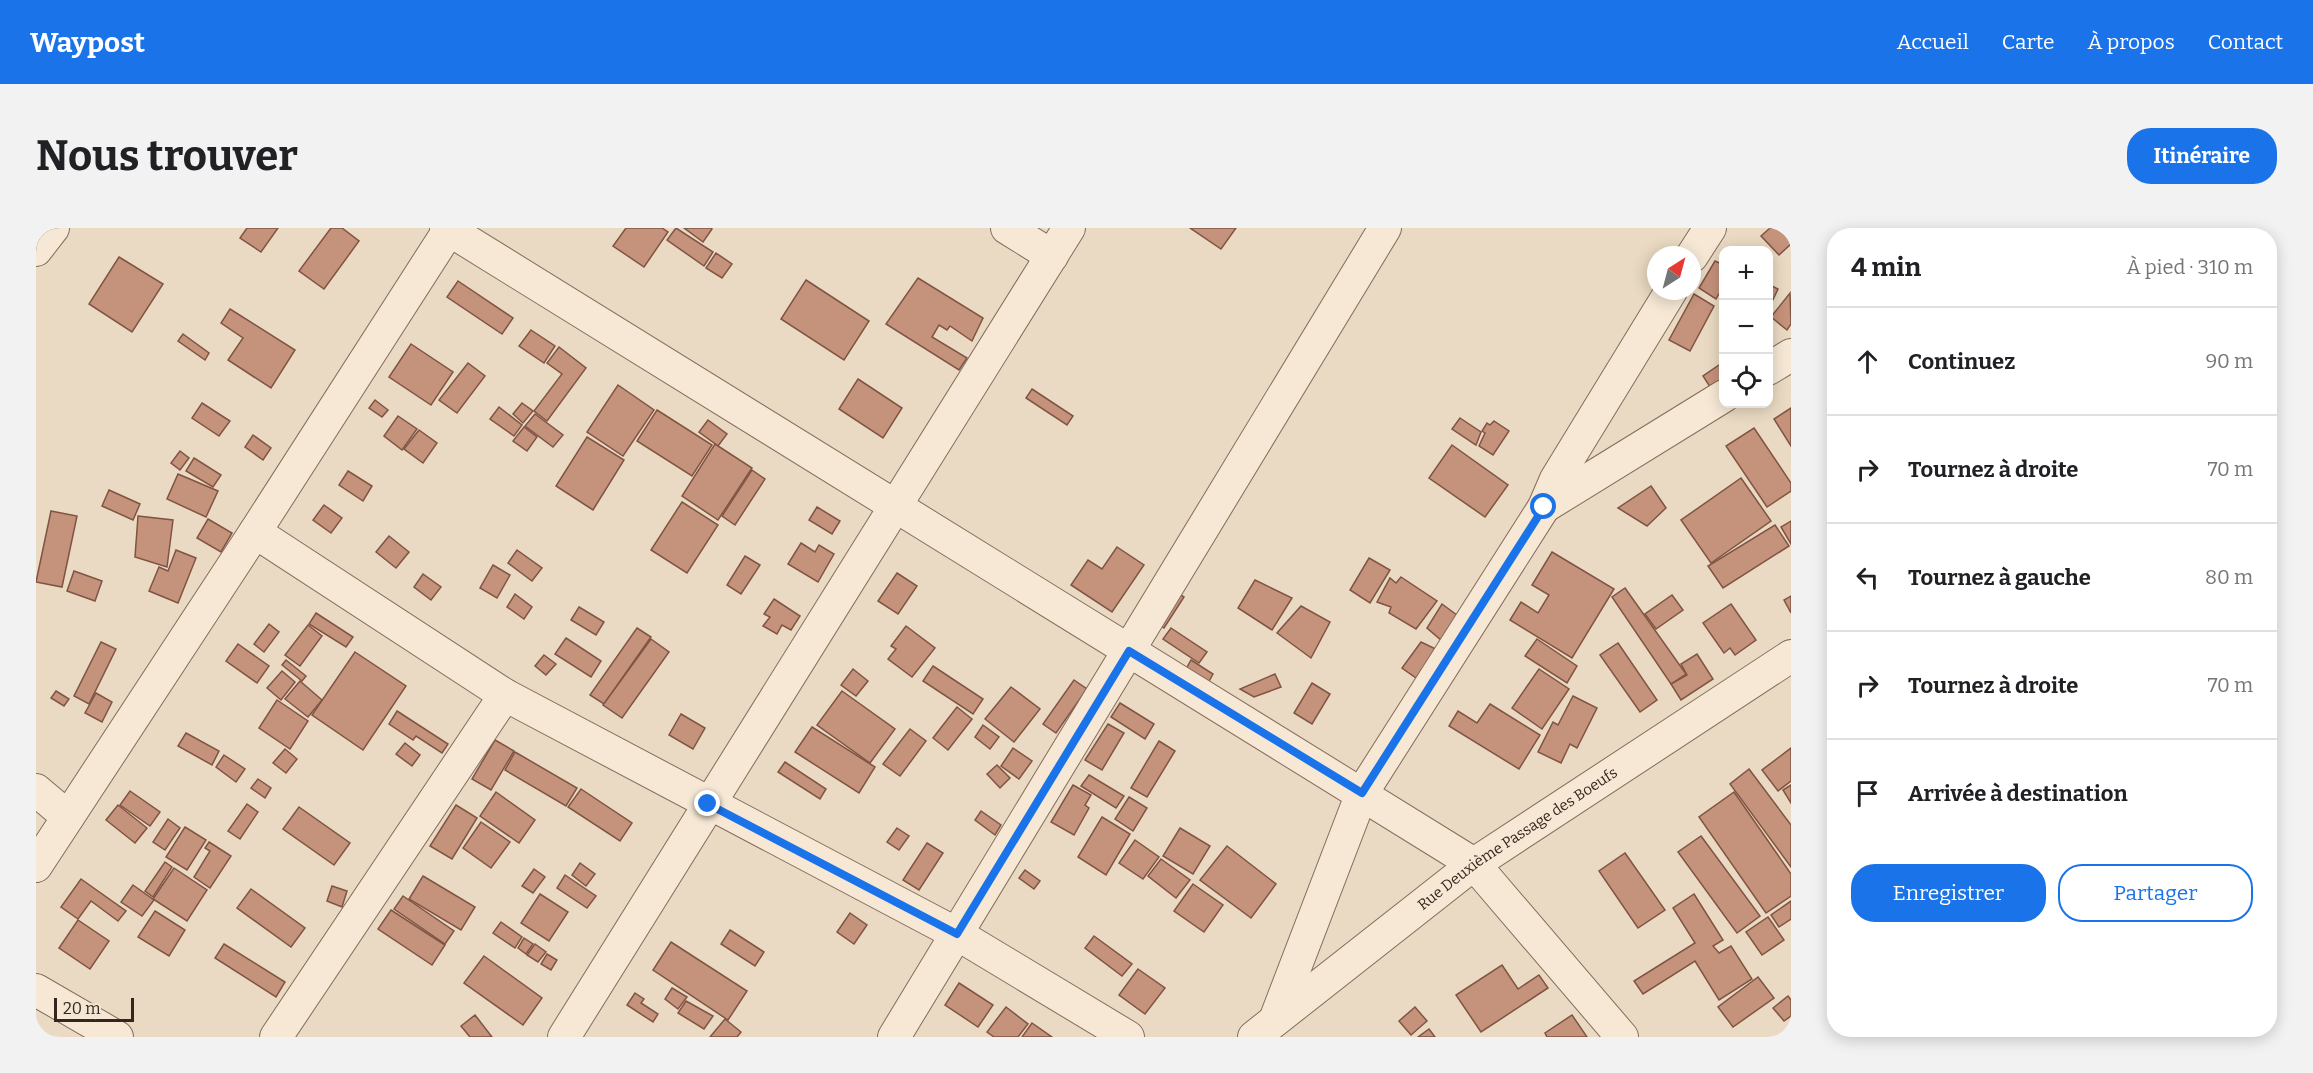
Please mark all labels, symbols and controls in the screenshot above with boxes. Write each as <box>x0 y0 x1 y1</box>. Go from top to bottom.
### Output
text: Waypost <box>30 26 145 59</box>
text: Accueil <box>1897 29 1969 55</box>
text: Carte <box>2002 29 2055 55</box>
text: À propos <box>2088 29 2175 55</box>
text: Contact <box>2208 29 2283 55</box>
button: Itinéraire <box>2127 128 2277 184</box>
text: Nous trouver <box>36 131 298 181</box>
north arrow <box>1647 246 1701 300</box>
map controls <box>1719 246 1773 408</box>
button: + <box>1719 246 1773 300</box>
text: 4 min <box>1851 252 1921 283</box>
text: À pied · 310 m <box>2127 255 2253 279</box>
button: − <box>1719 300 1773 354</box>
icon: ahead <box>1851 345 1884 378</box>
text: Continuez <box>1908 348 2015 375</box>
text: 90 m <box>2205 349 2253 373</box>
button: locate <box>1719 354 1773 408</box>
icon: right <box>1851 453 1884 486</box>
text: Tournez à droite <box>1908 456 2078 483</box>
text: 70 m <box>2207 457 2253 481</box>
route start <box>1530 493 1556 519</box>
icon: left <box>1851 561 1884 594</box>
text: Tournez à gauche <box>1908 564 2091 591</box>
text: 80 m <box>2205 565 2253 589</box>
icon: right <box>1851 669 1884 702</box>
text: Tournez à droite <box>1908 672 2078 699</box>
text: 70 m <box>2207 673 2253 697</box>
street label: Rue Deuxième Passage des Boeufs <box>1414 763 1621 914</box>
icon: arrive <box>1851 777 1884 810</box>
text: Arrivée à destination <box>1908 780 2128 807</box>
route end <box>694 790 720 816</box>
button: Enregistrer <box>1851 864 2046 922</box>
button: Partager <box>2058 864 2253 922</box>
scale bar <box>54 995 134 1022</box>
text: 20 m <box>63 999 100 1018</box>

